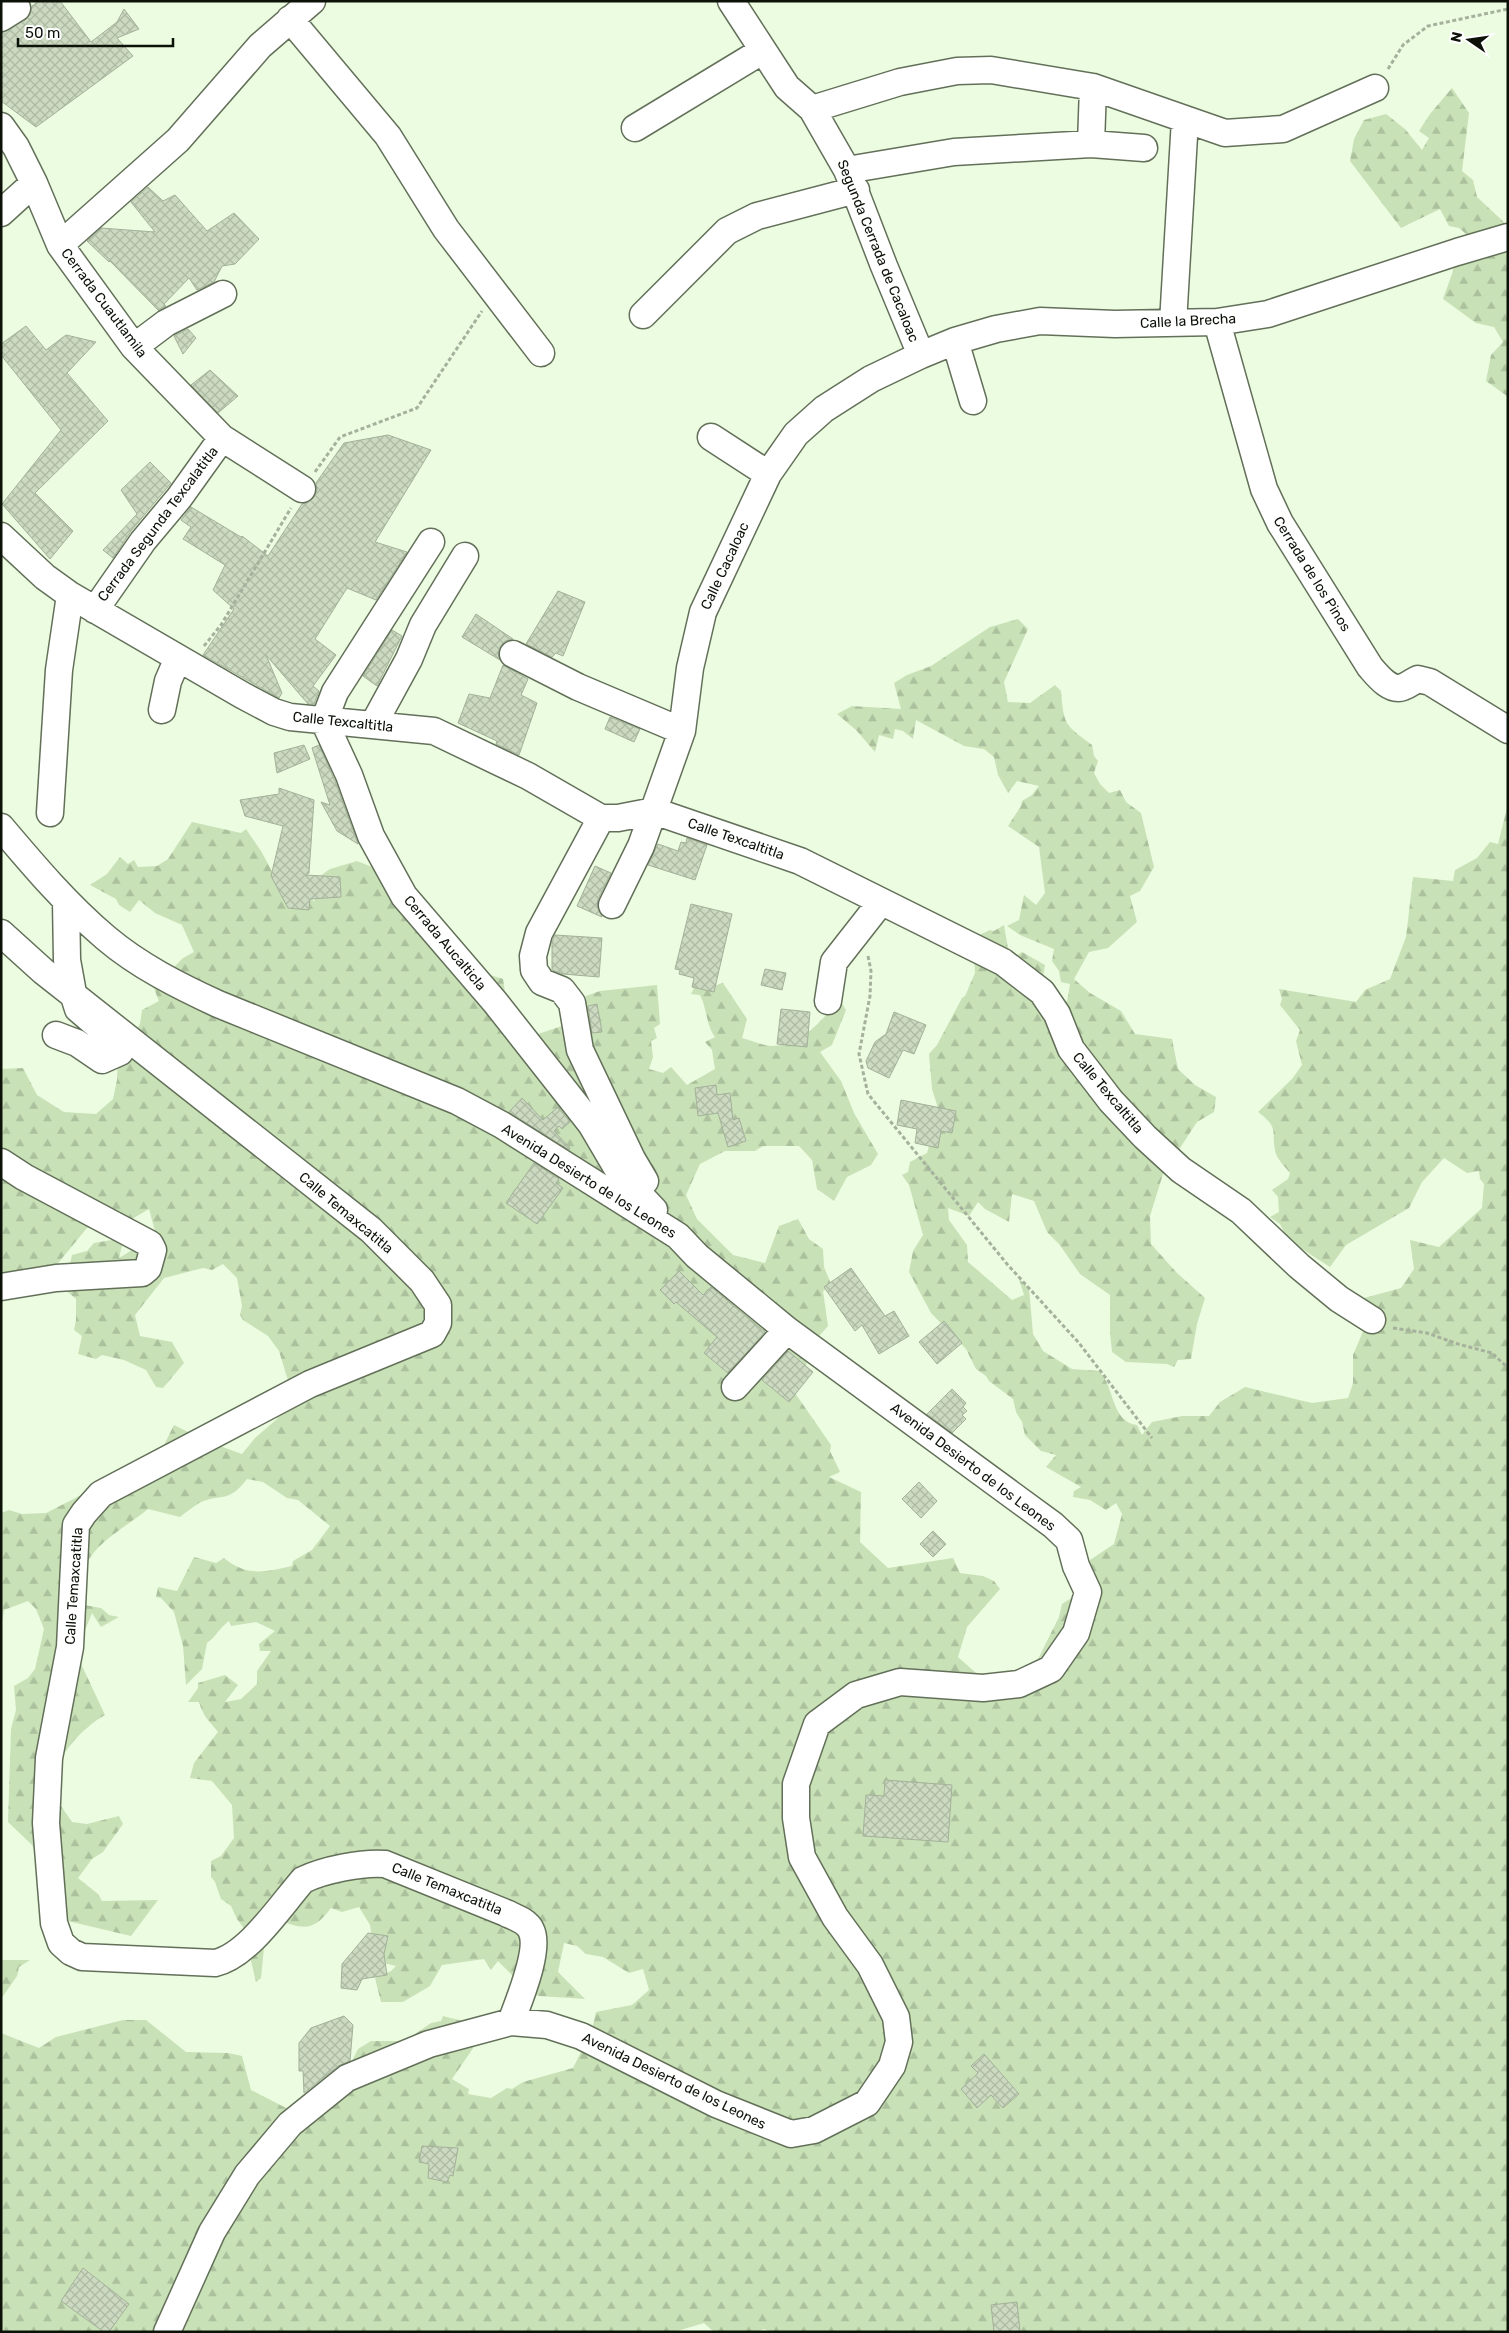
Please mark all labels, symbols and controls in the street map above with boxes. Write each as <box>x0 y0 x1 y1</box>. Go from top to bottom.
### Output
scale bar <box>18 15 172 47</box>
north arrow <box>1444 15 1494 65</box>
text: 50 m <box>25 24 60 42</box>
text: N <box>1447 30 1466 44</box>
street label: Segunda Cerrada de Cacaloac <box>834 157 923 345</box>
street label: Cerrada Cuautlamila <box>57 245 151 361</box>
street label: Calle la Brecha <box>1140 310 1236 332</box>
street label: Cerrada Segunda Texcalatitla <box>94 443 222 605</box>
street label: Cerrada de los Pinos <box>1270 513 1354 635</box>
street label: Calle Cacaloac <box>697 519 753 612</box>
street label: Calle Texcaltitla <box>292 708 394 736</box>
street label: Calle Texcaltitla <box>686 815 786 863</box>
street label: Cerrada Aucalticla <box>400 892 490 994</box>
street label: Calle Texcaltitla <box>1069 1049 1147 1137</box>
street label: Avenida Desierto de los Leones <box>499 1120 679 1242</box>
street label: Calle Temaxcatitla <box>295 1169 397 1257</box>
street label: Avenida Desierto de los Leones <box>887 1399 1059 1535</box>
street label: Calle Temaxcatitla <box>61 1527 87 1645</box>
street label: Calle Temaxcatitla <box>389 1859 505 1919</box>
street label: Avenida Desierto de los Leones <box>579 2029 769 2133</box>

